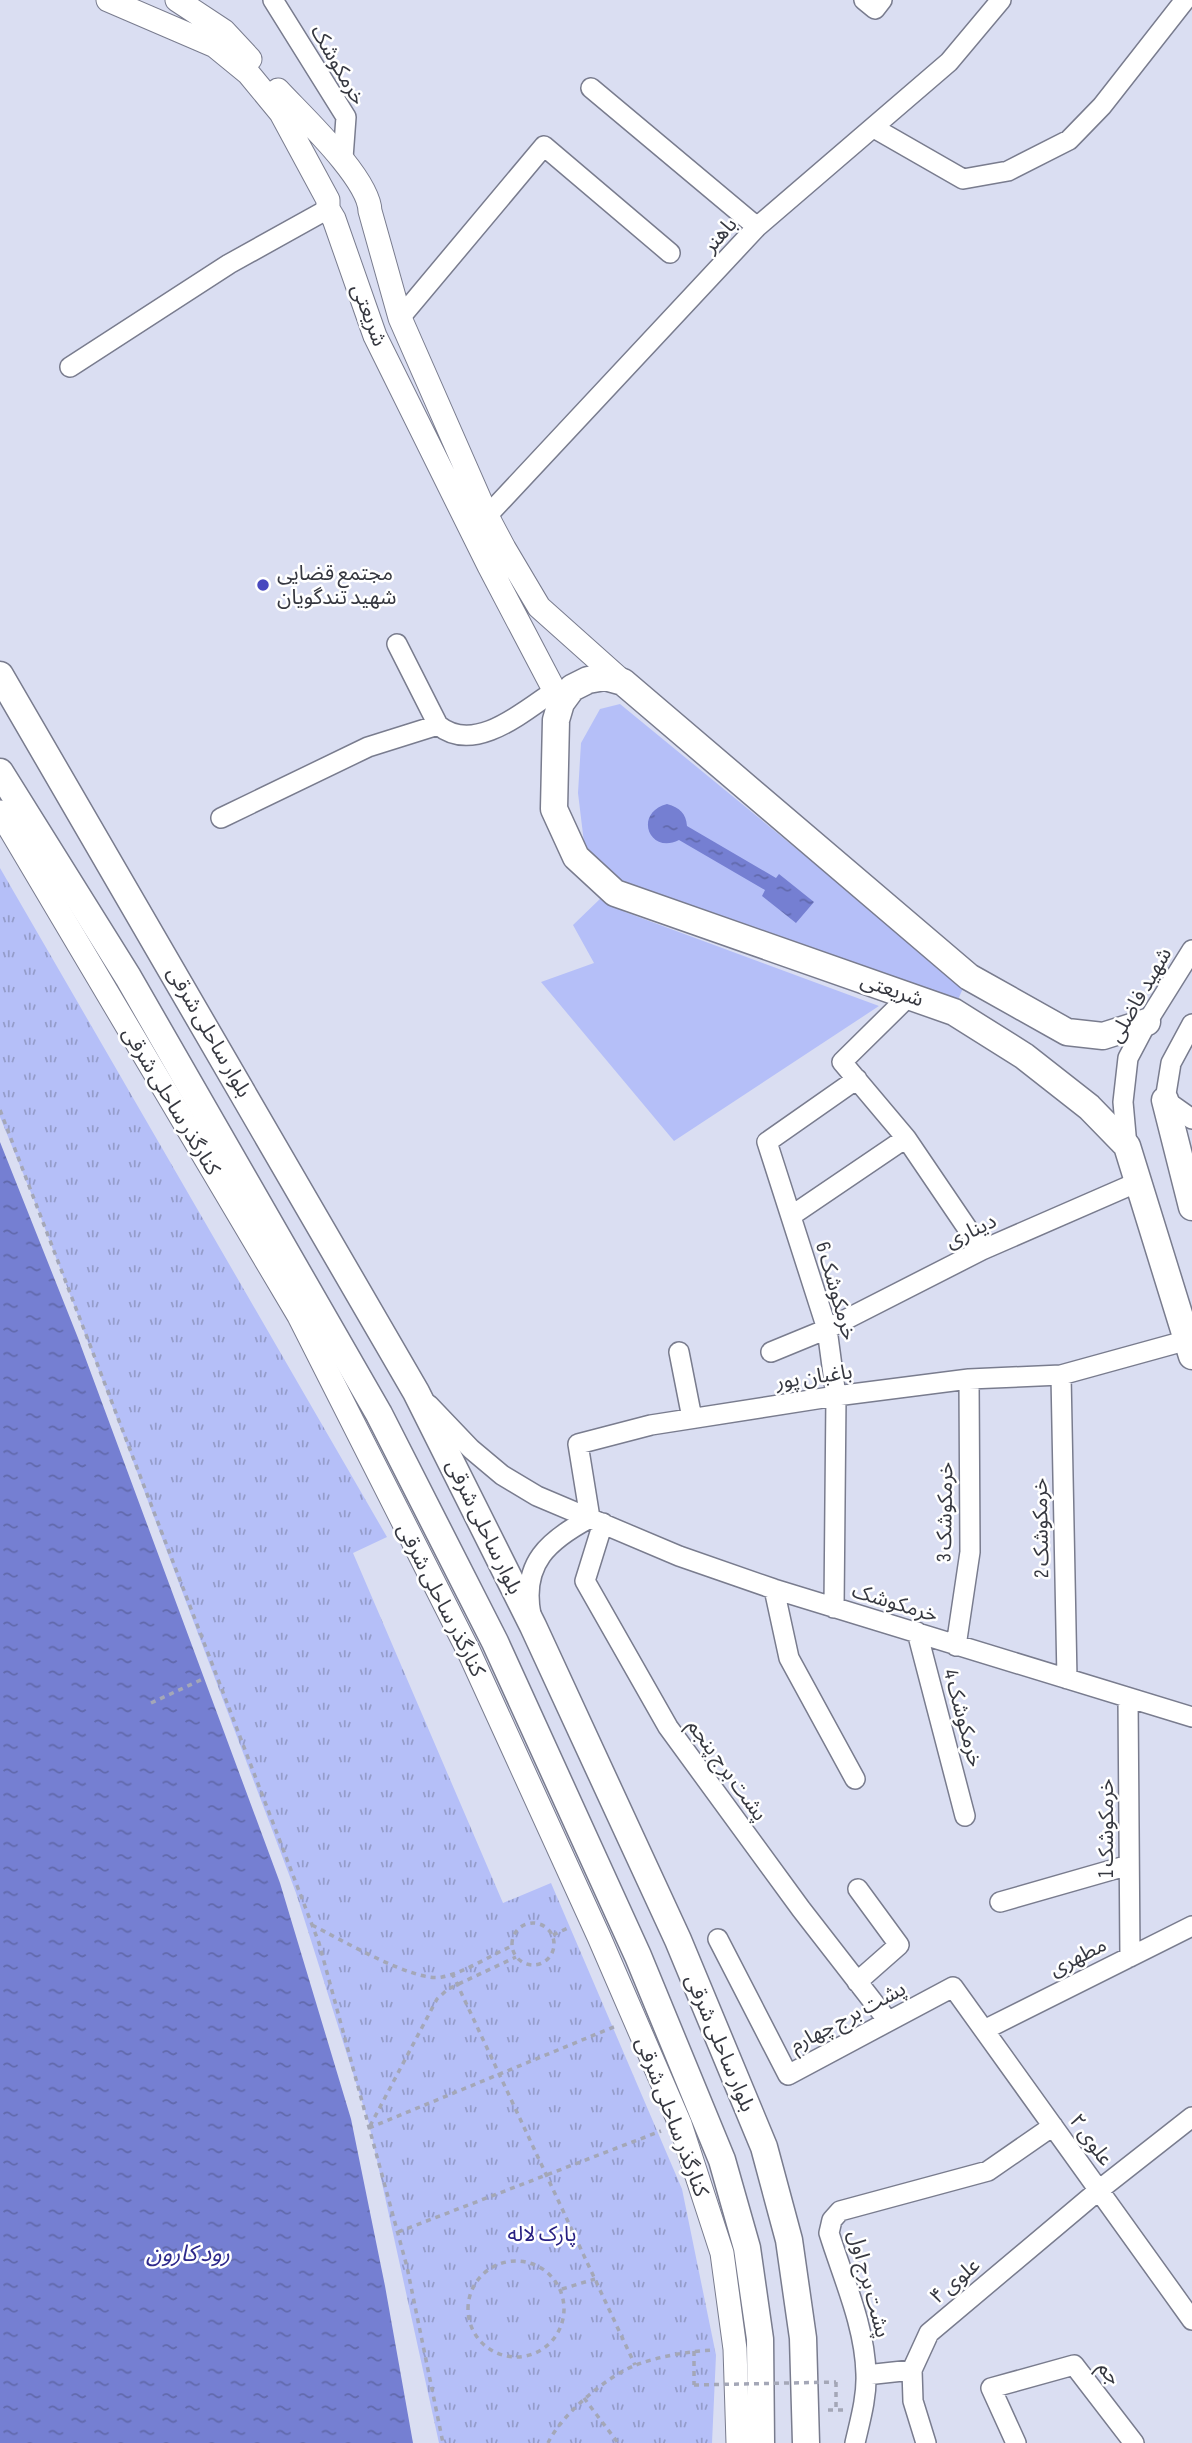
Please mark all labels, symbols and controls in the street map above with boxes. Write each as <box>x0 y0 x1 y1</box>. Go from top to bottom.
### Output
street label: خرمکوشک <box>305 20 371 110</box>
street label: باهنر <box>697 212 742 259</box>
street label: شریعتی <box>346 280 392 350</box>
place label: مجتمع قضایی شهید تندگویان <box>277 561 396 610</box>
marker: مجتمع قضایی شهید تندگویان <box>255 577 271 593</box>
street label: شهید فاضلی <box>1103 943 1177 1047</box>
street label: بلوار ساحلی شرقی <box>161 962 257 1102</box>
street label: شریعتی <box>857 968 927 1012</box>
street label: کنارگذر ساحلی شرقی <box>117 1022 225 1180</box>
street label: دیناری <box>942 1208 1000 1254</box>
street label: خرمکوشک 6 <box>810 1239 862 1343</box>
street label: باغبان پور <box>773 1359 854 1395</box>
street label: بلوار ساحلی شرقی <box>441 1455 527 1599</box>
street label: خرمکوشک 3 <box>932 1462 958 1562</box>
street label: خرمکوشک 2 <box>1028 1478 1054 1578</box>
street label: کنارگذر ساحلی شرقی <box>392 1519 491 1681</box>
street label: خرمکوشک <box>849 1578 941 1628</box>
street label: خرمکوشک 4 <box>938 1666 988 1770</box>
street label: پشت برج پنجم <box>680 1714 772 1827</box>
street label: خرمکوشک 1 <box>1094 1778 1119 1878</box>
street label: مطهری <box>1045 1932 1111 1982</box>
street label: بلوار ساحلی شرقی <box>680 1970 760 2116</box>
street label: پشت برج چهارم <box>786 1976 911 2061</box>
street label: کنارگذر ساحلی شرقی <box>630 2034 714 2201</box>
street label: علوی ۲ <box>1064 2109 1118 2171</box>
park label: پارک لاله <box>508 2222 576 2247</box>
street label: پشت برج اول <box>841 2228 895 2341</box>
water label: رود کارون <box>146 2240 230 2268</box>
street label: علوی ۴ <box>925 2253 985 2309</box>
street label: جم <box>1090 2356 1126 2391</box>

